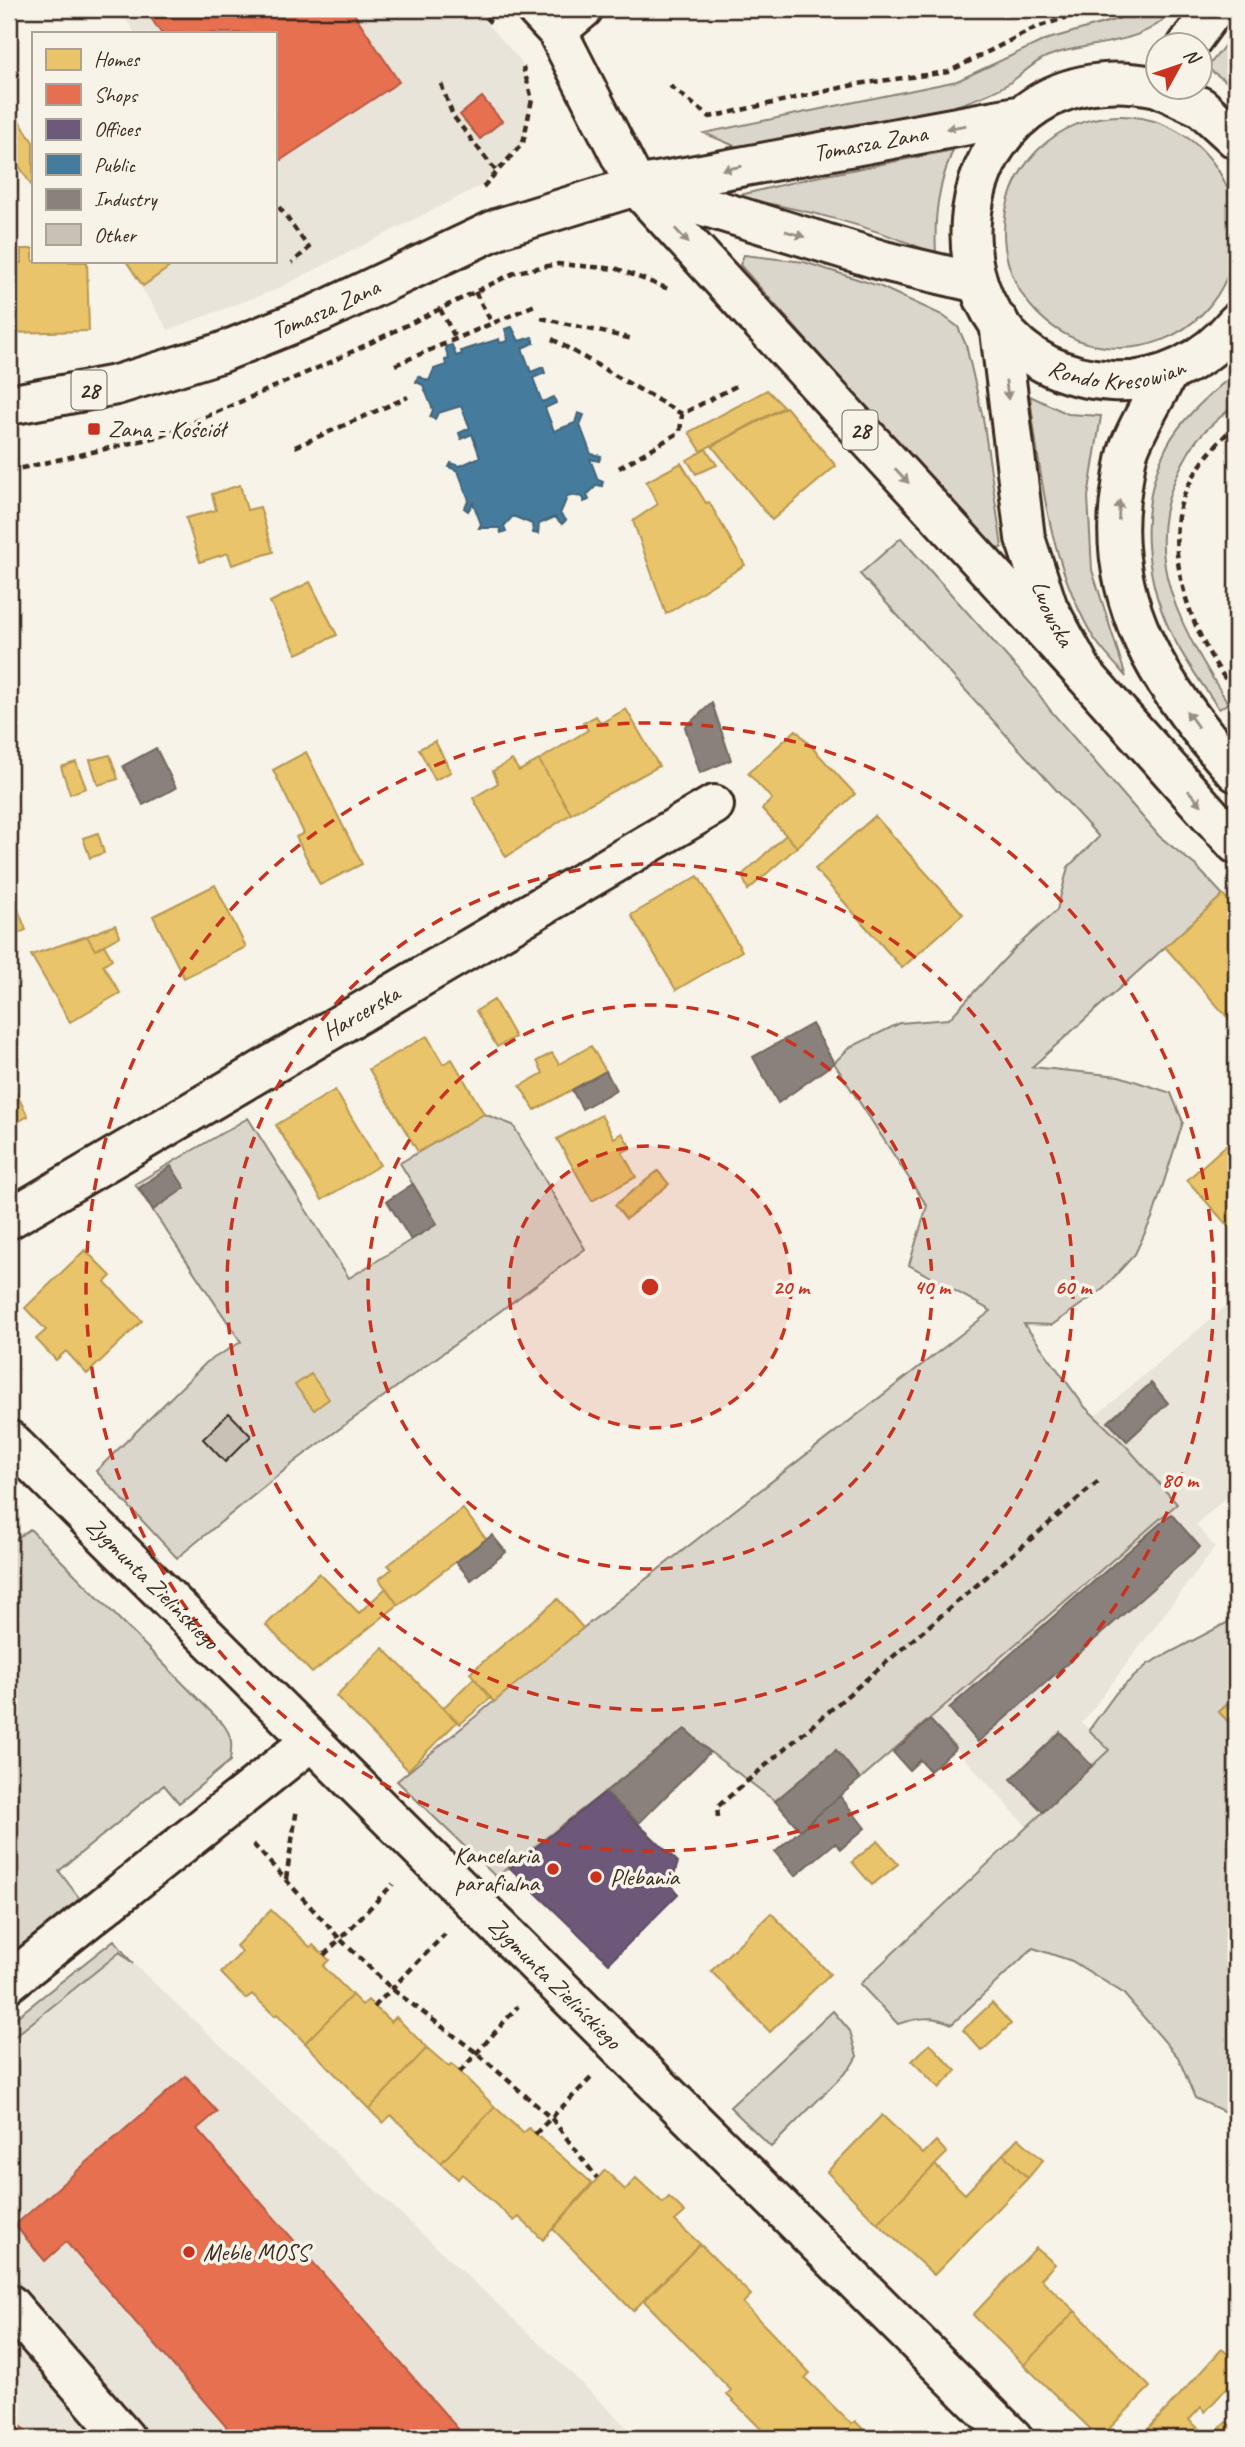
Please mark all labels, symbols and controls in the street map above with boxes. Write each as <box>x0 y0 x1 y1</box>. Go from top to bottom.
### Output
legend <box>32 32 276 262</box>
north arrow <box>1144 32 1214 102</box>
text: N <box>1178 43 1206 70</box>
text: Homes <box>94 46 141 72</box>
text: Shops <box>94 82 139 108</box>
text: Offices <box>94 116 141 142</box>
street label: Tomasza Zana <box>811 118 931 168</box>
one-way arrow <box>945 122 967 133</box>
text: Public <box>94 152 136 178</box>
one-way arrow <box>721 163 743 174</box>
text: Industry <box>94 186 158 212</box>
text: Other <box>94 222 137 248</box>
one-way arrow <box>674 227 690 245</box>
one-way arrow <box>785 229 806 239</box>
street label: Tomasza Zana <box>267 271 385 346</box>
street label: Rondo Kresowian <box>1044 352 1191 397</box>
road number: 28 <box>72 370 106 410</box>
one-way arrow <box>1002 379 1013 401</box>
road number: 28 <box>842 410 878 450</box>
place label: Zana - Kościół <box>108 414 229 444</box>
marker: Zana - Kościół <box>86 421 102 437</box>
one-way arrow <box>894 467 910 485</box>
one-way arrow <box>1114 499 1125 521</box>
street label: Lwowska <box>1025 577 1082 653</box>
one-way arrow <box>1186 710 1200 728</box>
one-way arrow <box>1187 789 1203 807</box>
street label: Harcerska <box>317 977 407 1047</box>
text: 20 m <box>773 1274 811 1300</box>
text: 40 m <box>914 1274 952 1300</box>
text: 60 m <box>1055 1274 1093 1300</box>
centre of rings <box>638 1275 662 1299</box>
text: 80 m <box>1162 1467 1200 1493</box>
street label: Zygmunta Zielińskiego <box>80 1511 227 1657</box>
place label: Kancelaria parafialna <box>454 1840 541 1898</box>
marker: Kancelaria parafialna <box>545 1861 561 1877</box>
place label: Plebania <box>610 1862 681 1892</box>
marker: Plebania <box>588 1869 604 1885</box>
street label: Zygmunta Zielińskiego <box>482 1910 629 2056</box>
place label: Meble MOSS <box>203 2237 313 2267</box>
marker: Meble MOSS <box>181 2244 197 2260</box>

